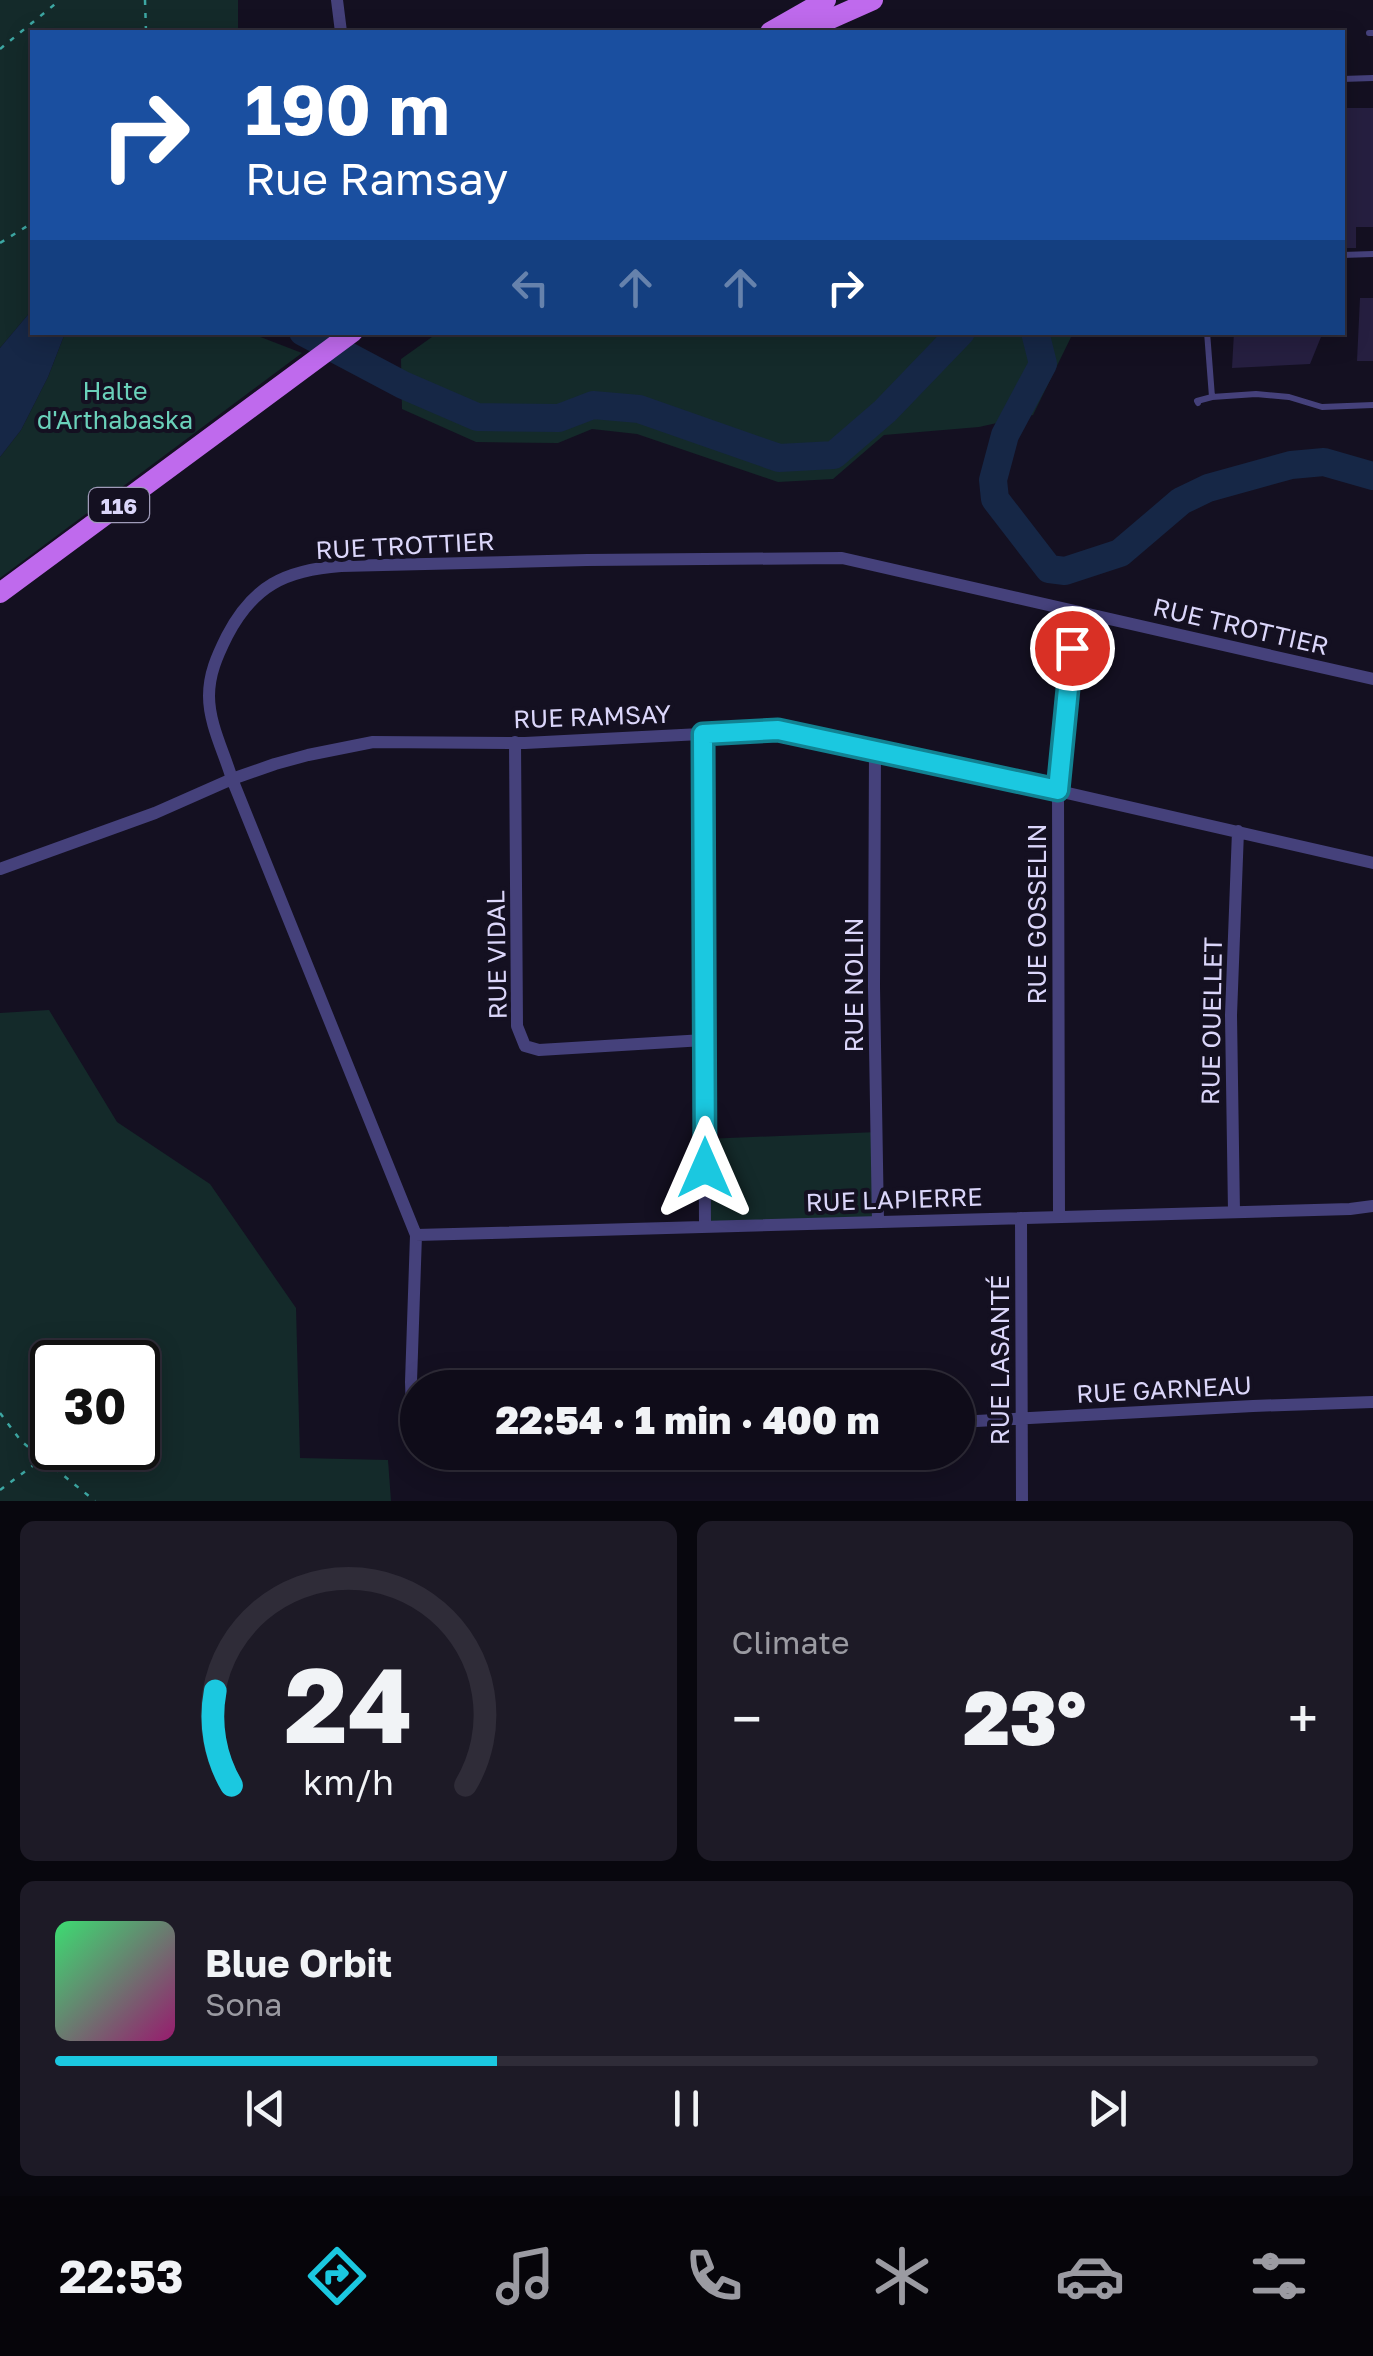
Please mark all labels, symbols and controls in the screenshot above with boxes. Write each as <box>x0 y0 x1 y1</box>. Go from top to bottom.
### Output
text: 190 m <box>245 66 450 150</box>
icon: right <box>80 70 210 200</box>
text: Rue Ramsay <box>245 151 508 205</box>
icon: left <box>503 260 558 315</box>
icon: ahead <box>608 260 663 315</box>
icon: ahead <box>713 260 768 315</box>
icon: right <box>818 260 873 315</box>
park label: Halte d'Arthabaska <box>37 375 193 435</box>
road number: 116 <box>89 488 149 522</box>
street label: RUE TROTTIER <box>315 525 495 565</box>
street label: RUE TROTTIER <box>1150 591 1332 661</box>
pin <box>1030 606 1115 691</box>
icon: arrive <box>1045 621 1100 676</box>
street label: RUE RAMSAY <box>513 698 671 734</box>
street label: RUE GOSSELIN <box>1021 824 1052 1004</box>
street label: RUE VIDAL <box>479 890 513 1020</box>
street label: RUE NOLIN <box>838 917 869 1053</box>
street label: RUE OUELLET <box>1194 937 1228 1105</box>
position arrow <box>653 1116 757 1220</box>
street label: RUE LAPIERRE <box>805 1180 983 1218</box>
street label: RUE LASANTÉ <box>984 1275 1015 1445</box>
speed limit sign: 30 <box>30 1340 160 1470</box>
street label: RUE GARNEAU <box>1075 1369 1253 1409</box>
text: 22:54 · 1 min · 400 m <box>495 1397 880 1442</box>
text: Climate <box>732 1623 850 1661</box>
text: 24 <box>284 1641 412 1766</box>
text: 23° <box>963 1671 1086 1762</box>
text: − <box>732 1685 762 1751</box>
text: + <box>1288 1685 1318 1751</box>
text: km/h <box>303 1760 394 1803</box>
text: Blue Orbit <box>205 1940 392 1985</box>
text: Sona <box>205 1985 282 2023</box>
icon: previous <box>238 2081 293 2136</box>
icon: pause <box>659 2081 714 2136</box>
icon: next <box>1080 2081 1135 2136</box>
icon: directions <box>302 2241 372 2311</box>
icon: music <box>490 2241 560 2311</box>
icon: phone <box>679 2241 749 2311</box>
icon: climate <box>867 2241 937 2311</box>
icon: car <box>1055 2241 1125 2311</box>
icon: filters <box>1244 2241 1314 2311</box>
text: 22:53 <box>59 2249 183 2303</box>

